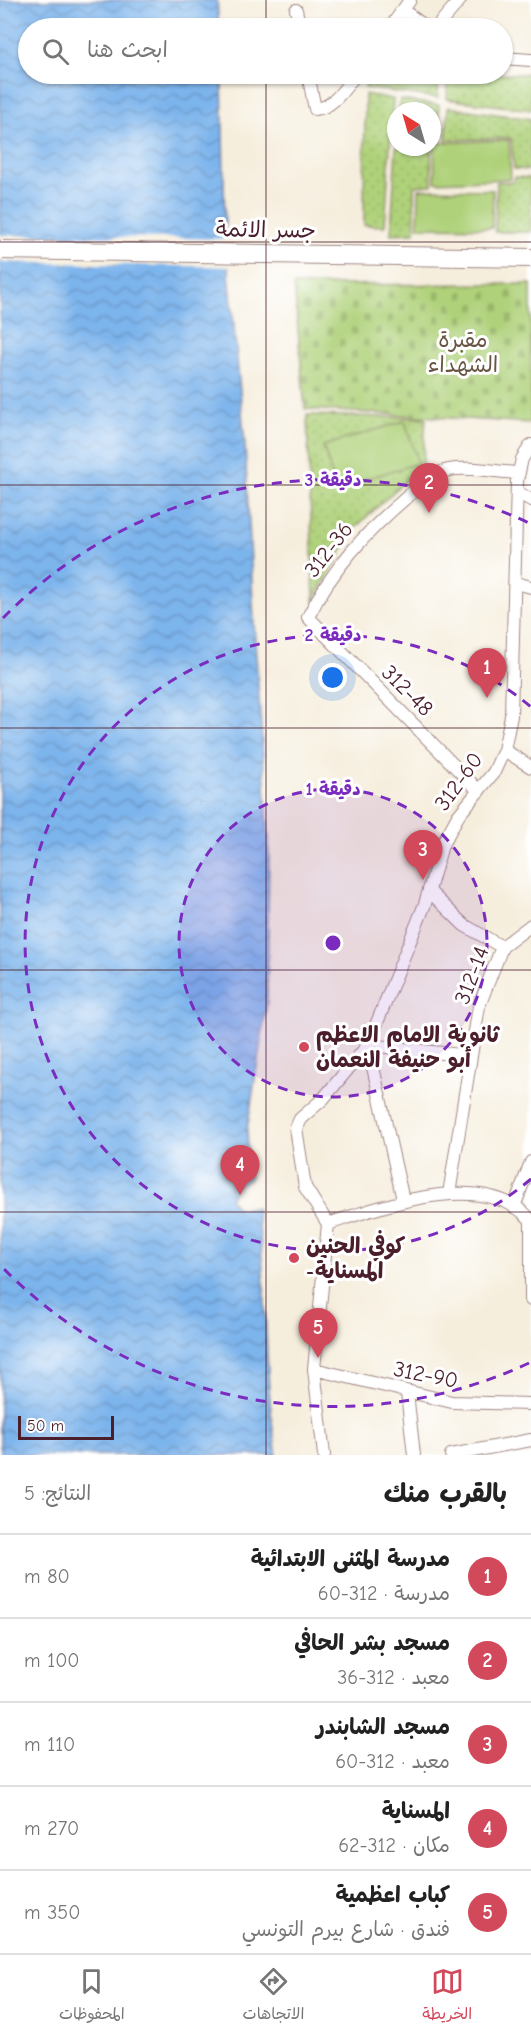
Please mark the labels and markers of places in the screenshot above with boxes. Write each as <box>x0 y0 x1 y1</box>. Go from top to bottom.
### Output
pin: 2 <box>410 464 448 513</box>
pin: 1 <box>468 648 506 698</box>
pin: 3 <box>404 830 442 880</box>
centre of rings <box>323 933 343 953</box>
place label: ثانوية الامام الاعظم أبو حنيفة النعمان <box>316 1022 501 1073</box>
marker: ثانوية الامام الاعظم أبو حنيفة النعمان <box>297 1040 311 1054</box>
pin: 4 <box>220 1146 260 1195</box>
place label: كوفي الحنين -المسناية <box>306 1230 406 1284</box>
marker: كوفي الحنين -المسناية <box>287 1251 301 1265</box>
pin: 5 <box>298 1308 338 1358</box>

